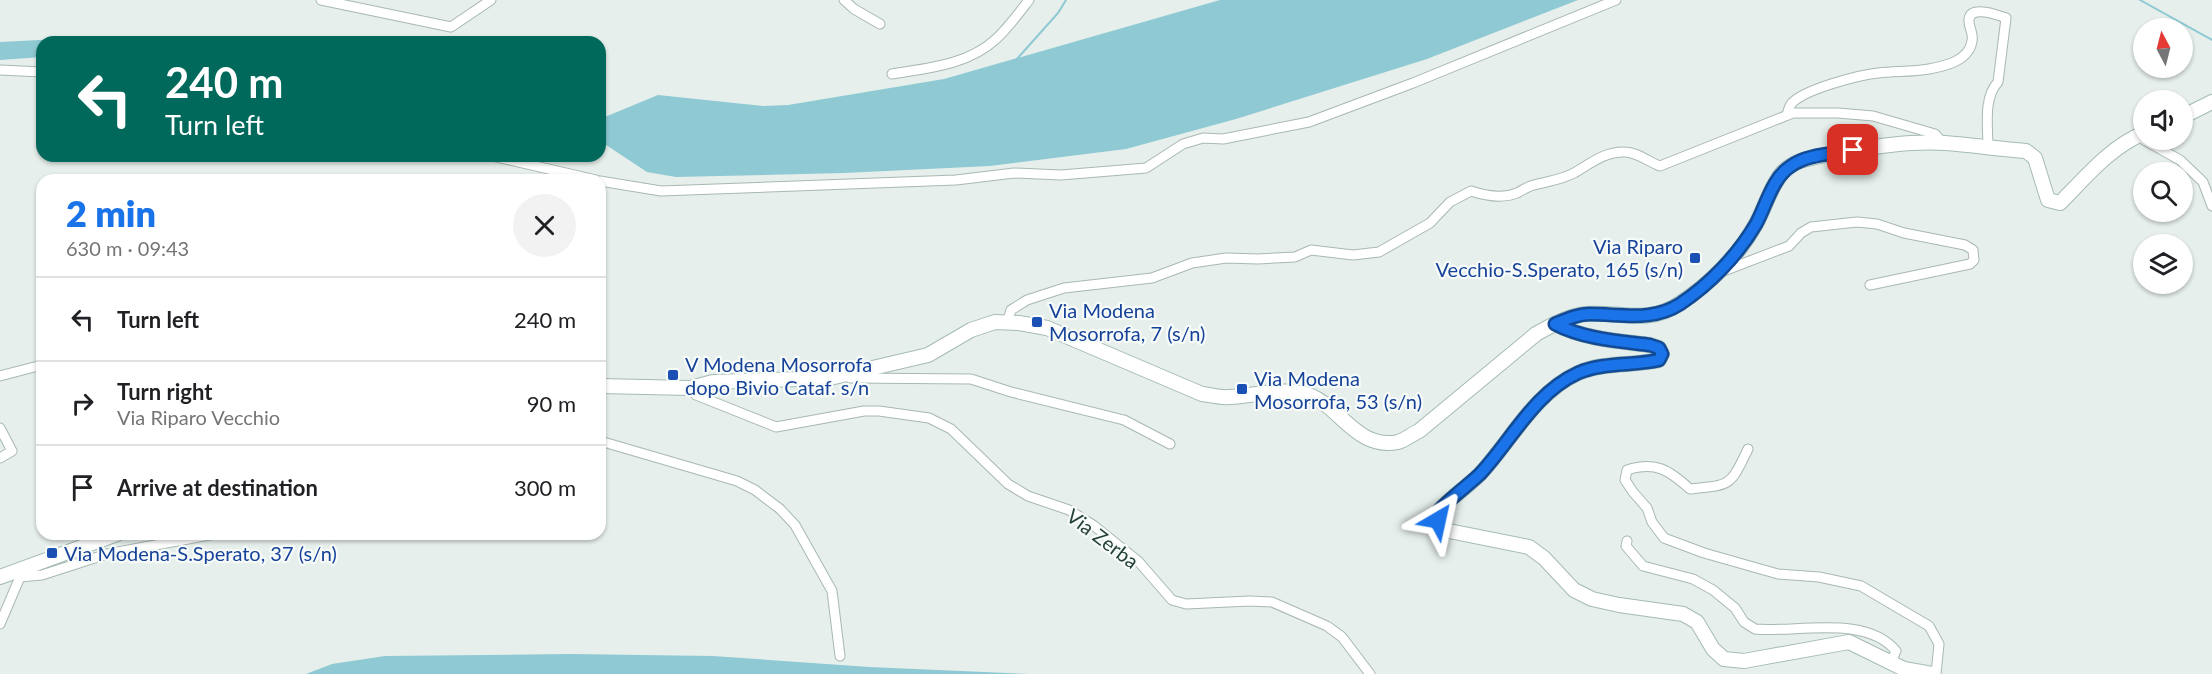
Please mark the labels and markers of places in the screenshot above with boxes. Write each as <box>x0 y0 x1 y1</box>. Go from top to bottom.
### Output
pin <box>1827 124 1878 175</box>
place label: Via Riparo Vecchio-S.Sperato, 165 (s/n) <box>1436 234 1683 281</box>
marker: Via Riparo Vecchio-S.Sperato, 165 (s/n) <box>1688 251 1702 265</box>
place label: Via Modena Mosorrofa, 7 (s/n) <box>1049 298 1205 345</box>
marker: Via Modena Mosorrofa, 7 (s/n) <box>1030 315 1044 329</box>
place label: V Modena Mosorrofa dopo Bivio Cataf. s/n <box>685 352 872 399</box>
place label: Via Modena Mosorrofa, 53 (s/n) <box>1254 366 1422 413</box>
marker: V Modena Mosorrofa dopo Bivio Cataf. s/n <box>666 368 680 382</box>
marker: Via Modena Mosorrofa, 53 (s/n) <box>1235 382 1249 396</box>
place label: Via Modena-S.Sperato, 37 (s/n) <box>64 541 337 565</box>
marker: Via Modena-S.Sperato, 37 (s/n) <box>45 546 59 560</box>

